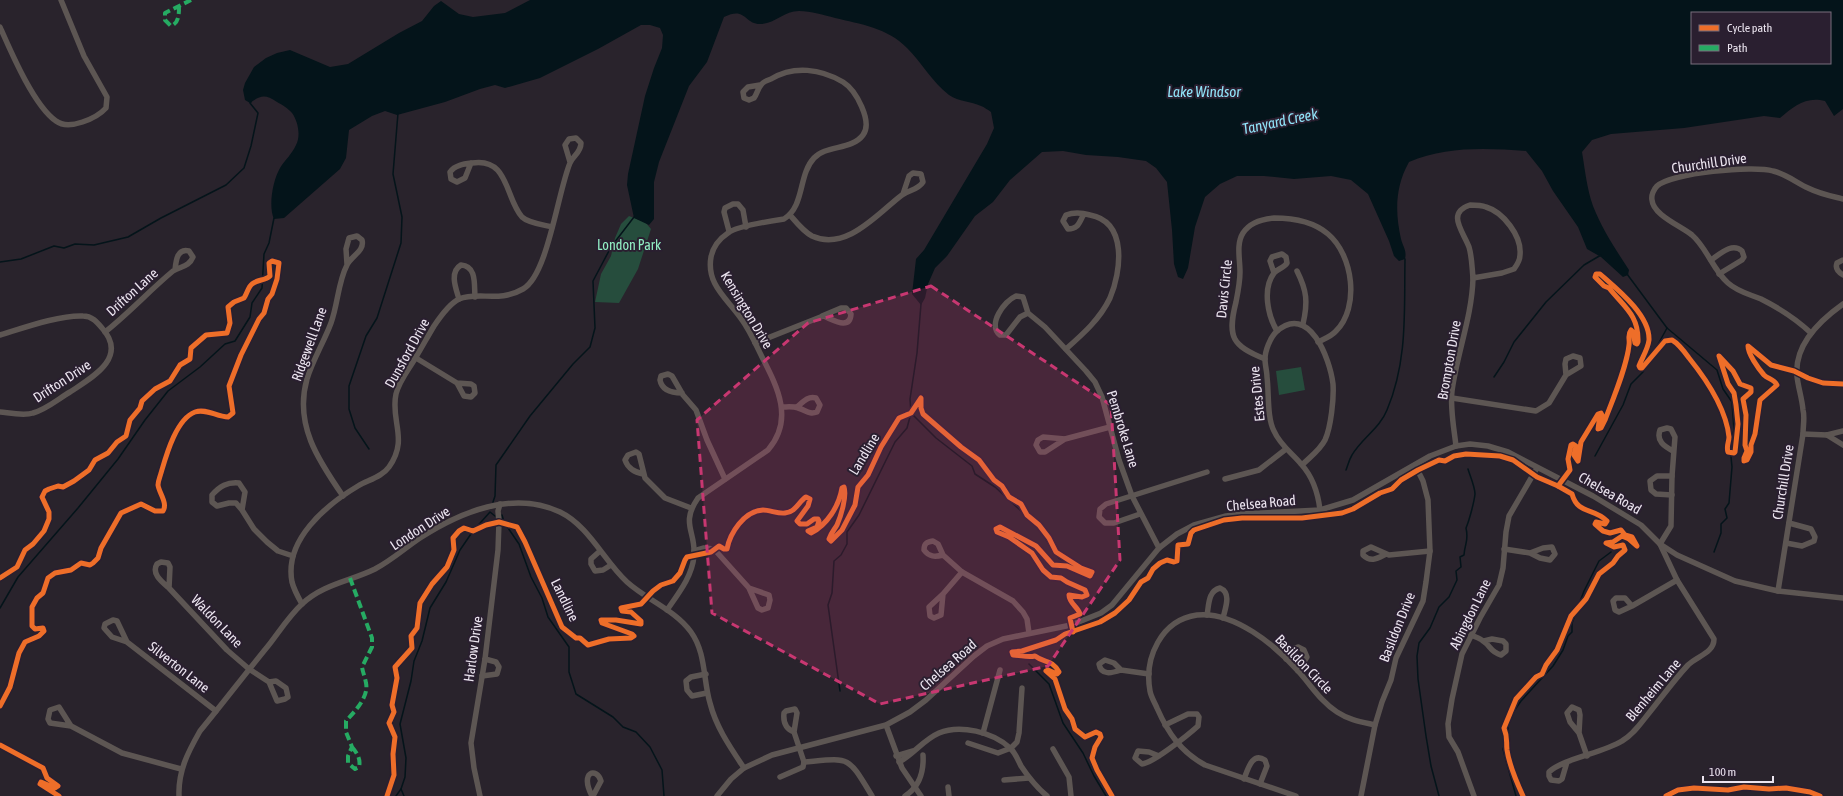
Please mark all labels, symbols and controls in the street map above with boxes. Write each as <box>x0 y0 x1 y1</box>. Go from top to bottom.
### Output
legend <box>1691 12 1831 64</box>
text: Cycle path <box>1727 21 1772 35</box>
text: Path <box>1727 41 1748 55</box>
water label: Lake Windsor <box>1167 83 1241 100</box>
water label: Tanyard Creek <box>1241 105 1320 137</box>
street label: Churchill Drive <box>1670 150 1748 176</box>
park label: London Park <box>597 237 661 253</box>
street label: Davis Circle <box>1213 259 1235 319</box>
street label: Drifton Lane <box>103 265 161 319</box>
street label: Kensington Drive <box>718 269 776 351</box>
street label: Ridgewell Lane <box>288 305 330 383</box>
street label: Dunsford Drive <box>381 316 433 390</box>
street label: Brompton Drive <box>1434 319 1464 401</box>
street label: Drifton Drive <box>30 356 94 406</box>
street label: Estes Drive <box>1246 366 1268 422</box>
street label: Pembroke Lane <box>1104 389 1142 469</box>
street label: Landline <box>845 430 883 478</box>
street label: Churchill Drive <box>1769 443 1797 521</box>
street label: Chelsea Road <box>1576 469 1644 517</box>
street label: Chelsea Road <box>1226 492 1296 514</box>
street label: London Drive <box>387 503 453 553</box>
street label: Landline <box>548 576 582 624</box>
street label: Abingdon Lane <box>1446 576 1494 652</box>
street label: Basildon Drive <box>1376 590 1418 664</box>
street label: Waldon Lane <box>188 591 246 651</box>
street label: Harlow Drive <box>460 615 486 683</box>
street label: Basildon Circle <box>1272 631 1336 697</box>
street label: Chelsea Road <box>916 636 980 694</box>
street label: Silverton Lane <box>145 638 213 696</box>
street label: Blenheim Lane <box>1622 655 1684 725</box>
scale bar <box>1703 758 1773 784</box>
text: 100 m <box>1709 765 1736 779</box>

